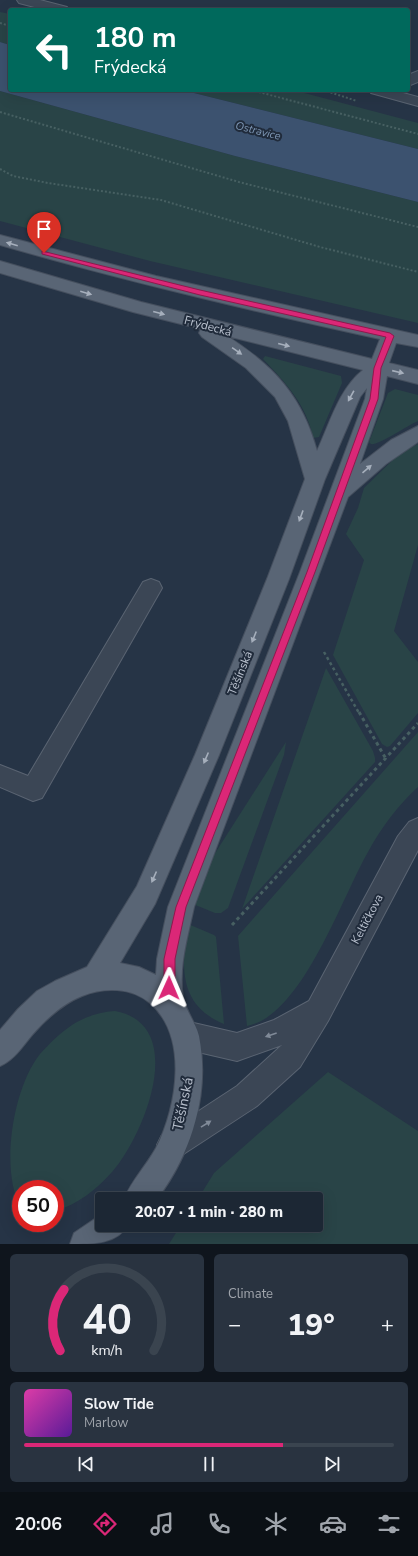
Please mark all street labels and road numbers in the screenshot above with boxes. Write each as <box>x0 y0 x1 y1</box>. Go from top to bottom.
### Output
street label: Frýdecká <box>183 312 233 340</box>
street label: Těšínská <box>224 649 256 697</box>
street label: Keltičkova <box>347 891 387 947</box>
street label: Těšínská <box>168 1076 198 1132</box>

